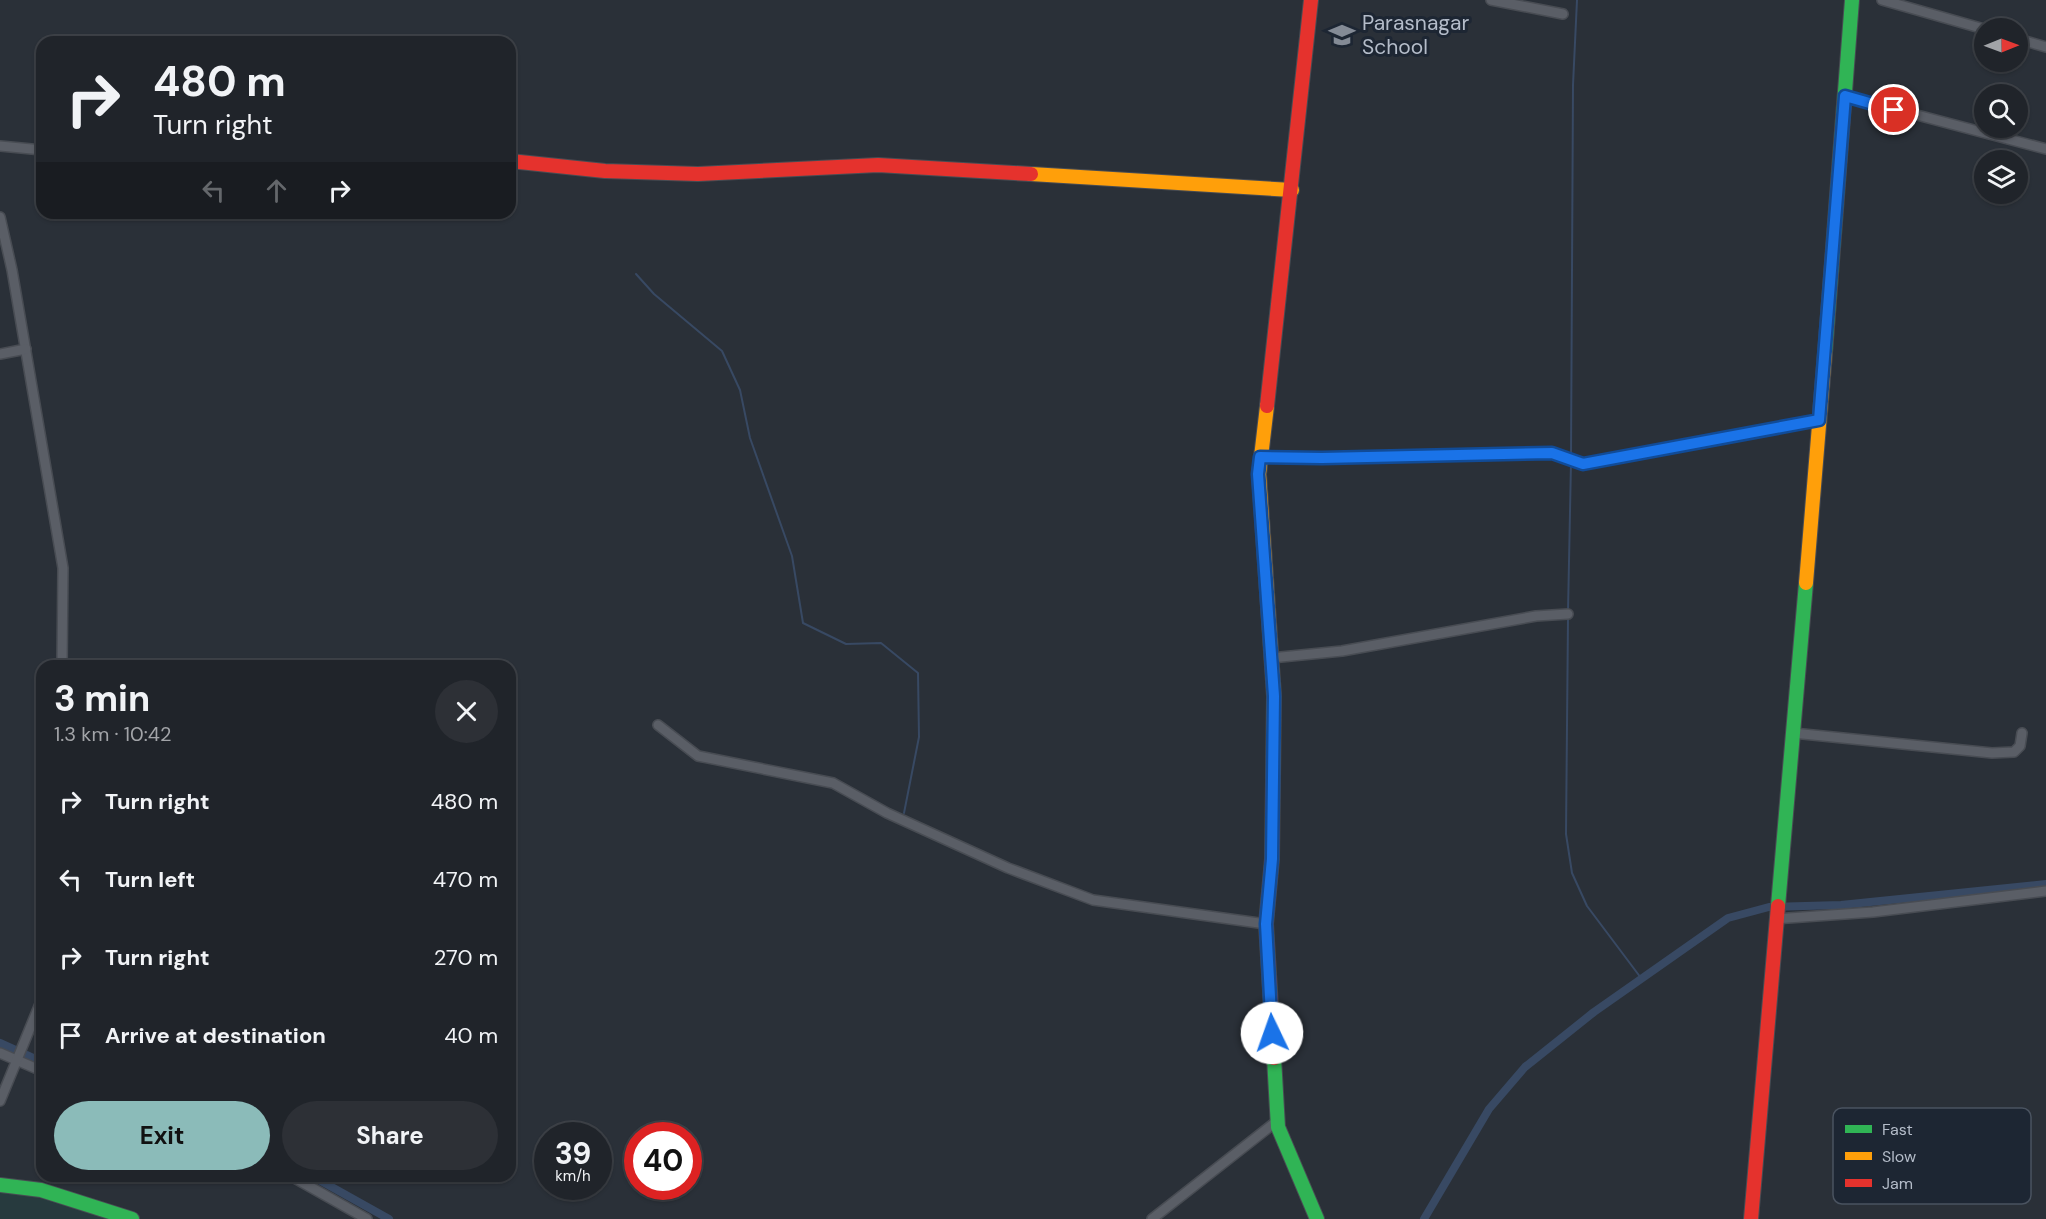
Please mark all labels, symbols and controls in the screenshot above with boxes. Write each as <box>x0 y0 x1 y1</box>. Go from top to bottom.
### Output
place label: Parasnagar School <box>1362 9 1469 61</box>
north arrow <box>1974 18 2028 72</box>
map controls <box>1974 18 2028 204</box>
school or university icon: Parasnagar School <box>1327 20 1357 50</box>
text: 480 m <box>153 54 286 109</box>
icon: right <box>54 60 132 138</box>
pin <box>1868 84 1919 135</box>
button: search <box>1974 84 2028 138</box>
icon: arrive <box>1877 93 1910 126</box>
text: Turn right <box>153 107 273 142</box>
button: layers <box>1974 150 2028 204</box>
icon: left <box>197 174 230 207</box>
icon: ahead <box>260 174 293 207</box>
icon: right <box>323 174 356 207</box>
text: 3 min <box>54 675 150 722</box>
button: close <box>435 680 498 743</box>
text: 1.3 km · 10:42 <box>54 721 171 747</box>
icon: right <box>54 785 87 818</box>
text: Turn right <box>105 787 210 816</box>
text: 480 m <box>431 787 498 816</box>
icon: left <box>54 863 87 896</box>
text: Turn left <box>105 865 195 894</box>
text: 470 m <box>433 865 498 894</box>
icon: right <box>54 941 87 974</box>
text: Turn right <box>105 943 210 972</box>
text: 270 m <box>434 943 498 972</box>
position arrow <box>1240 1001 1304 1065</box>
icon: arrive <box>54 1019 87 1052</box>
text: Arrive at destination <box>105 1021 326 1050</box>
text: 40 m <box>444 1021 498 1050</box>
button: Exit <box>54 1101 270 1170</box>
button: Share <box>282 1101 498 1170</box>
legend <box>1833 1108 2031 1204</box>
text: Fast <box>1882 1119 1913 1140</box>
speed limit sign: 40 <box>624 1122 702 1200</box>
text: 39 <box>555 1134 591 1173</box>
text: Slow <box>1882 1146 1916 1167</box>
text: km/h <box>555 1166 591 1186</box>
text: Jam <box>1882 1173 1913 1194</box>

